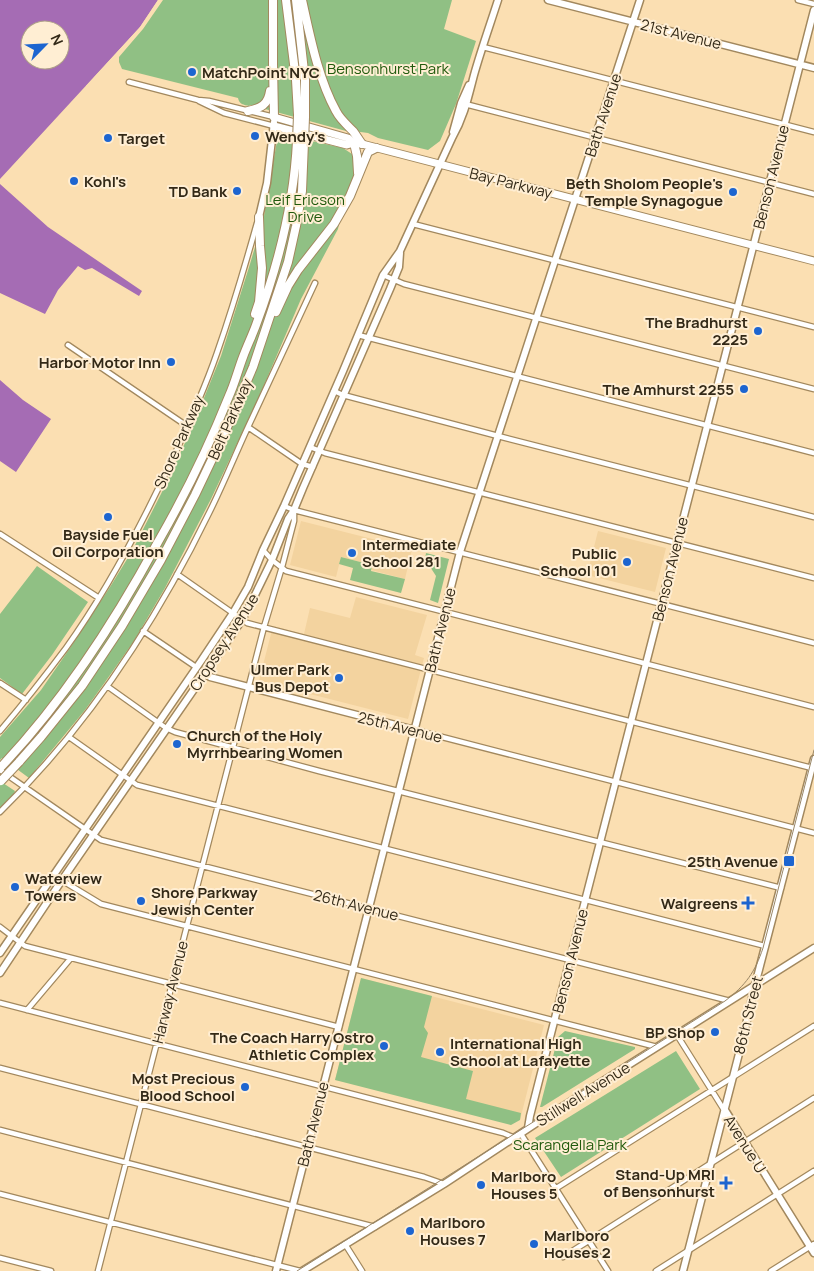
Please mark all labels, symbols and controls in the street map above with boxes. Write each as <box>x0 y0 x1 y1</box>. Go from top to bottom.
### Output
street label: 21st Avenue <box>638 14 724 54</box>
north arrow <box>20 20 70 70</box>
text: N <box>47 31 68 48</box>
park label: Bensonhurst Park <box>327 58 450 79</box>
place label: MatchPoint NYC <box>202 62 320 83</box>
marker: MatchPoint NYC <box>186 66 198 78</box>
street label: Bath Avenue <box>580 70 626 160</box>
street label: Benson Avenue <box>748 122 794 231</box>
place label: Wendy's <box>265 126 325 147</box>
place label: Target <box>118 128 165 149</box>
marker: Wendy's <box>249 130 261 142</box>
marker: Target <box>102 132 114 144</box>
street label: Bay Parkway <box>467 163 555 203</box>
place label: Kohl's <box>84 171 126 192</box>
place label: Beth Sholom People's Temple Synagogue <box>566 173 723 211</box>
marker: Kohl's <box>68 175 80 187</box>
place label: TD Bank <box>169 181 228 202</box>
marker: TD Bank <box>231 185 243 197</box>
marker: Beth Sholom People's Temple Synagogue <box>727 186 739 198</box>
park label: Leif Ericson Drive <box>265 189 345 227</box>
place label: The Bradhurst 2225 <box>645 312 748 350</box>
marker: The Bradhurst 2225 <box>752 325 764 337</box>
place label: Harbor Motor Inn <box>39 352 161 373</box>
marker: Harbor Motor Inn <box>165 356 177 368</box>
street label: Belt Parkway <box>203 375 257 463</box>
place label: The Amhurst 2255 <box>602 379 734 400</box>
marker: The Amhurst 2255 <box>738 383 750 395</box>
street label: Shore Parkway <box>149 392 209 492</box>
marker: Bayside Fuel Oil Corporation <box>102 511 114 523</box>
street label: Benson Avenue <box>647 514 693 623</box>
place label: Bayside Fuel Oil Corporation <box>52 524 164 562</box>
place label: Intermediate School 281 <box>362 534 456 572</box>
place label: Public School 101 <box>540 543 617 581</box>
marker: Intermediate School 281 <box>346 547 358 559</box>
marker: Public School 101 <box>621 556 633 568</box>
street label: Bath Avenue <box>419 585 461 675</box>
street label: Cropsey Avenue <box>185 589 264 695</box>
place label: Ulmer Park Bus Depot <box>251 659 330 697</box>
marker: Ulmer Park Bus Depot <box>333 672 345 684</box>
street label: 25th Avenue <box>356 706 445 748</box>
place label: Church of the Holy Myrrhbearing Women <box>187 725 343 763</box>
marker: Church of the Holy Myrrhbearing Women <box>171 738 183 750</box>
place label: 25th Avenue <box>687 851 778 872</box>
marker: 25th Avenue <box>782 854 796 868</box>
place label: Waterview Towers <box>25 868 102 906</box>
marker: Waterview Towers <box>9 881 21 893</box>
place label: Shore Parkway Jewish Center <box>151 882 258 920</box>
street label: 26th Avenue <box>311 884 401 926</box>
place label: Walgreens <box>661 893 738 914</box>
marker: Shore Parkway Jewish Center <box>135 895 147 907</box>
marker: Walgreens <box>742 897 754 909</box>
street label: Benson Avenue <box>547 906 593 1015</box>
street label: Harway Avenue <box>147 938 193 1046</box>
street label: 86th Street <box>728 974 768 1056</box>
place label: BP Shop <box>645 1022 705 1043</box>
marker: BP Shop <box>709 1026 721 1038</box>
place label: The Coach Harry Ostro Athletic Complex <box>210 1027 375 1065</box>
place label: International High School at Lafayette <box>450 1033 590 1071</box>
marker: The Coach Harry Ostro Athletic Complex <box>378 1040 390 1052</box>
marker: International High School at Lafayette <box>434 1046 446 1058</box>
street label: Stillwell Avenue <box>532 1057 634 1131</box>
place label: Most Precious Blood School <box>132 1068 235 1106</box>
street label: Bath Avenue <box>292 1079 334 1169</box>
marker: Most Precious Blood School <box>239 1081 251 1093</box>
street label: Avenue U <box>719 1111 771 1177</box>
park label: Scarangella Park <box>513 1134 628 1155</box>
place label: Stand-Up MRI of Bensonhurst <box>604 1164 715 1202</box>
place label: Marlboro Houses 5 <box>491 1166 558 1204</box>
marker: Stand-Up MRI of Bensonhurst <box>719 1176 733 1190</box>
marker: Marlboro Houses 5 <box>475 1179 487 1191</box>
place label: Marlboro Houses 7 <box>420 1212 486 1250</box>
marker: Marlboro Houses 7 <box>404 1225 416 1237</box>
place label: Marlboro Houses 2 <box>544 1225 611 1263</box>
marker: Marlboro Houses 2 <box>528 1238 540 1250</box>

